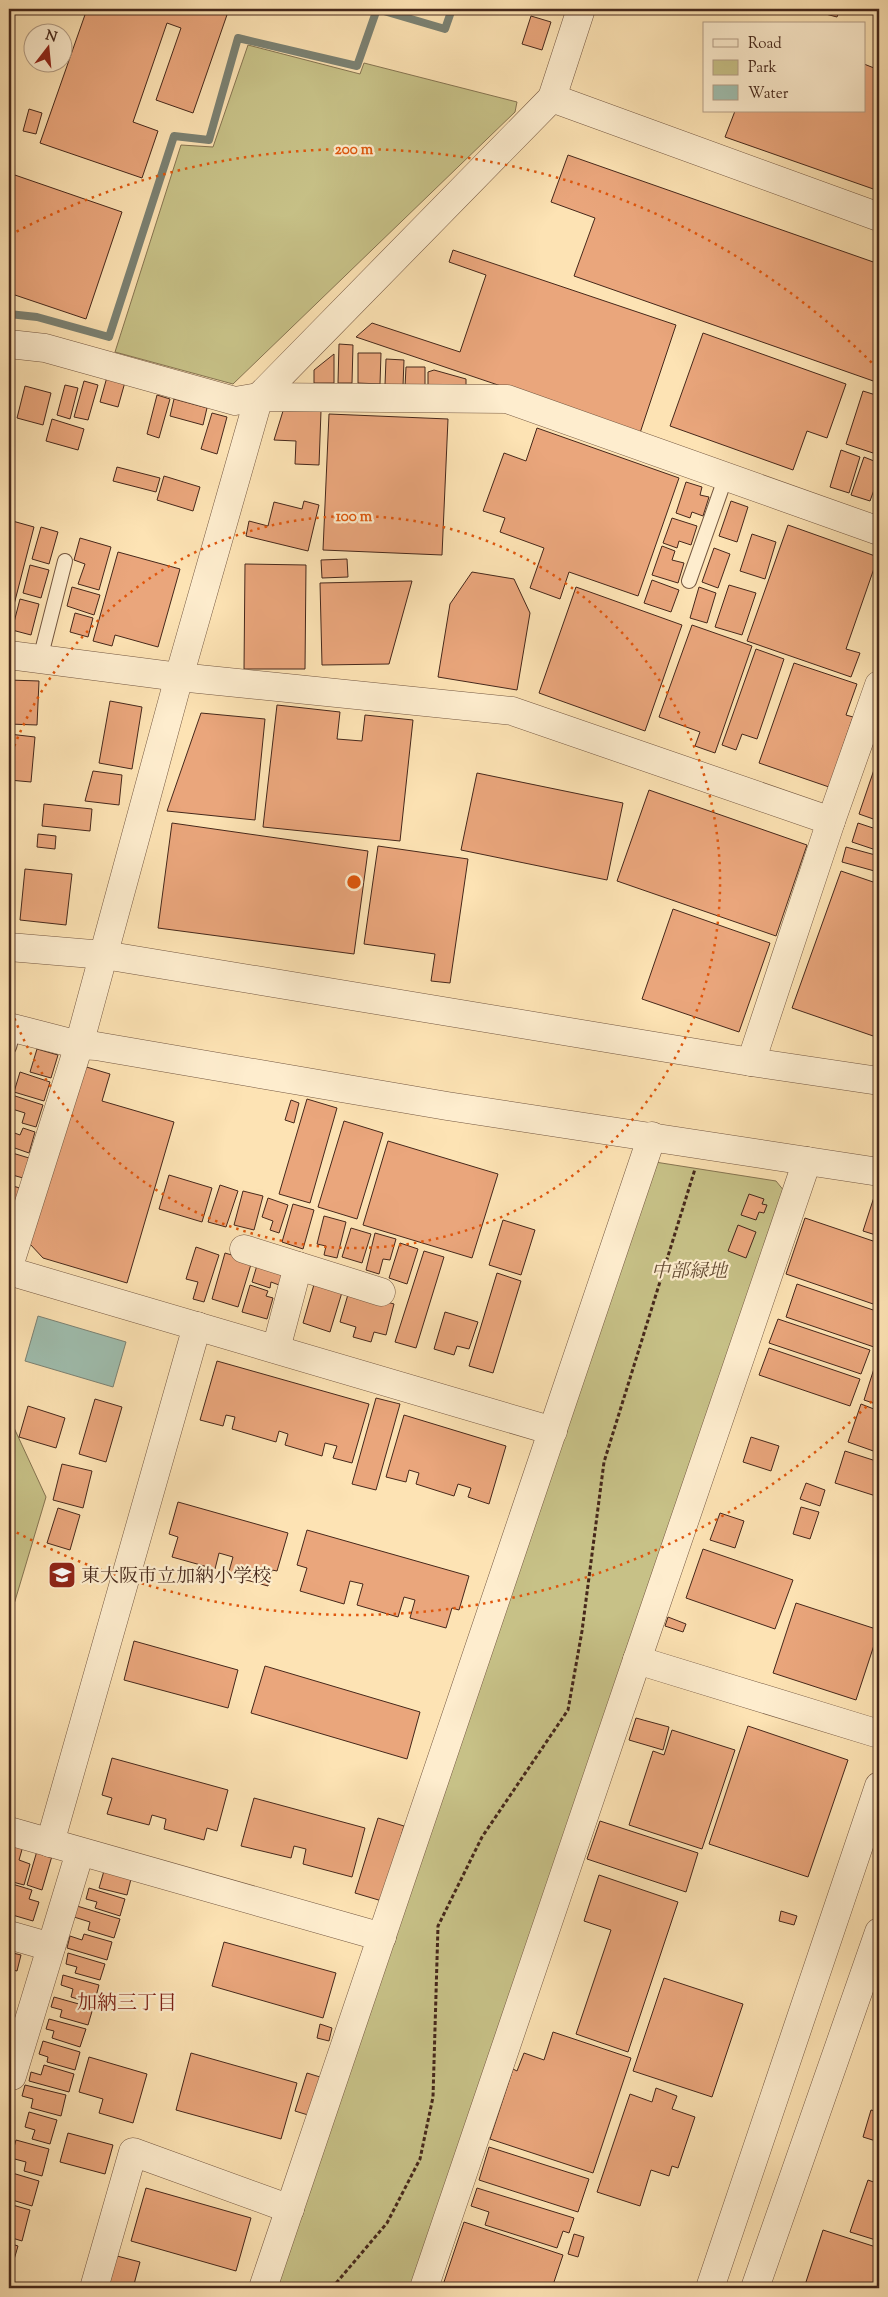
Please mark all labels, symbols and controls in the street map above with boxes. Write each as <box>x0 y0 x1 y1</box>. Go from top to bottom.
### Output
north arrow <box>22 22 72 72</box>
legend <box>703 22 866 112</box>
text: N <box>43 26 59 49</box>
text: Road <box>748 34 782 55</box>
text: Park <box>748 58 777 79</box>
text: Water <box>748 84 789 105</box>
text: 200 m <box>335 140 374 161</box>
text: 100 m <box>336 507 373 528</box>
centre of rings <box>345 873 363 891</box>
park label: 中部緑地 <box>651 1259 729 1286</box>
school or university icon: 東大阪市立加納小学校 <box>47 1560 77 1590</box>
place label: 東大阪市立加納小学校 <box>81 1564 271 1591</box>
district label: 加納三丁目 <box>77 1990 177 2019</box>

